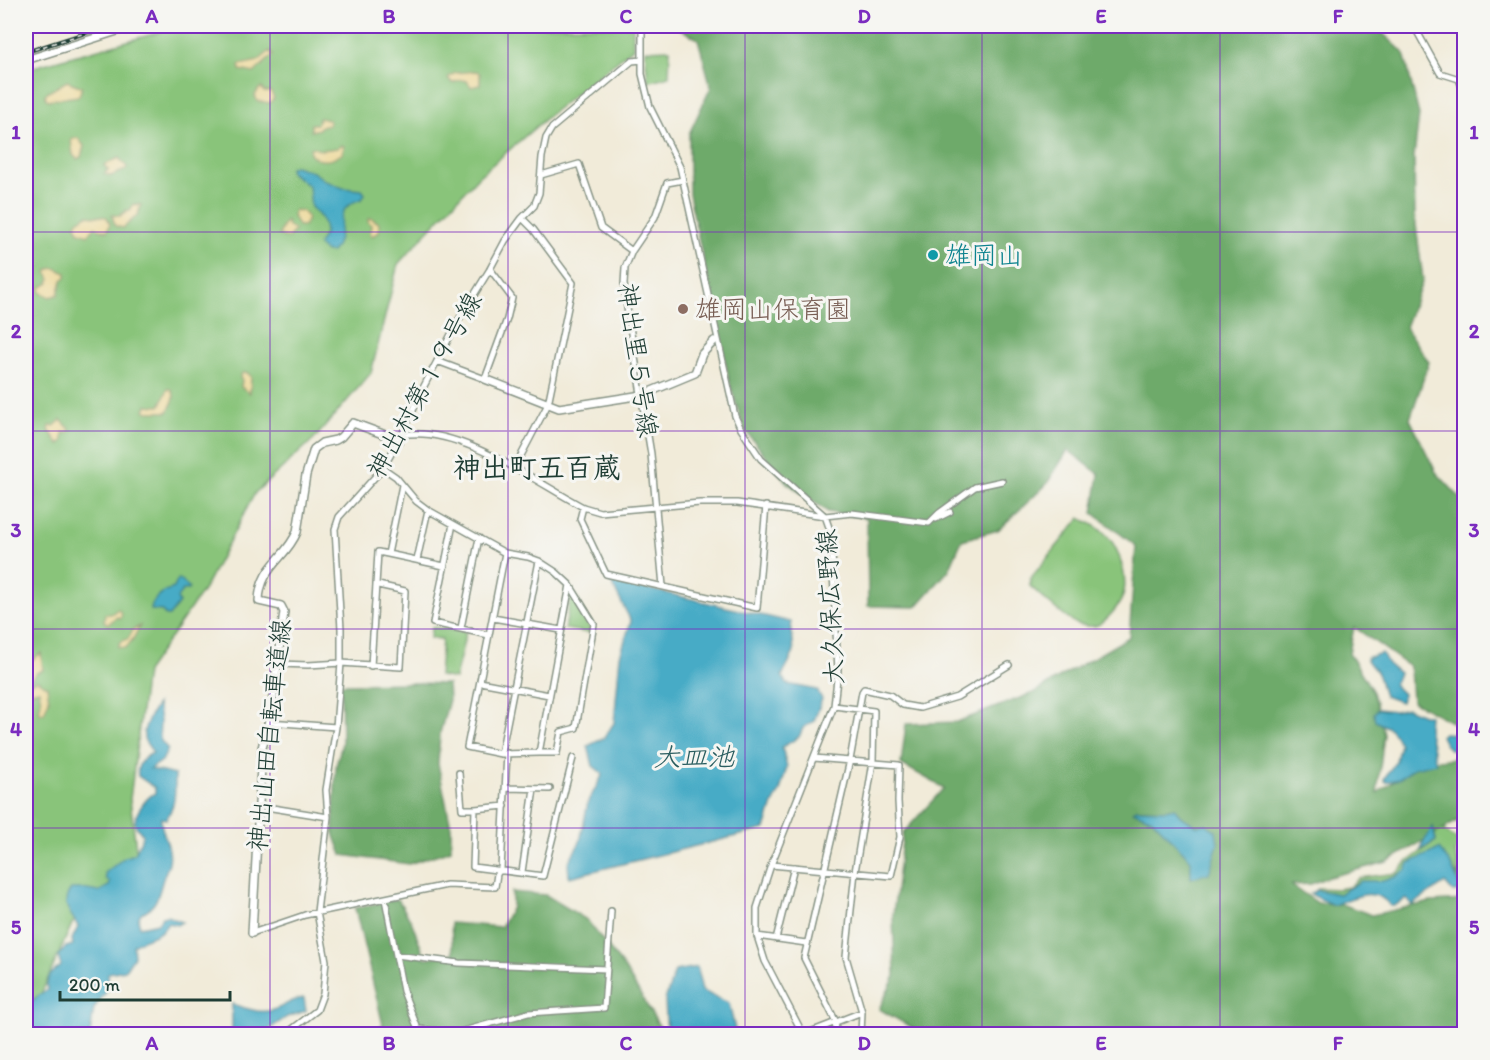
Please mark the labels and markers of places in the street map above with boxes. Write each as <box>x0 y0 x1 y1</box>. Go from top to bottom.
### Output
place label: 雄岡山 <box>945 239 1023 271</box>
marker: 雄岡山 <box>926 248 940 262</box>
place label: 雄岡山保育園 <box>695 293 851 325</box>
marker: 雄岡山保育園 <box>676 302 690 316</box>

